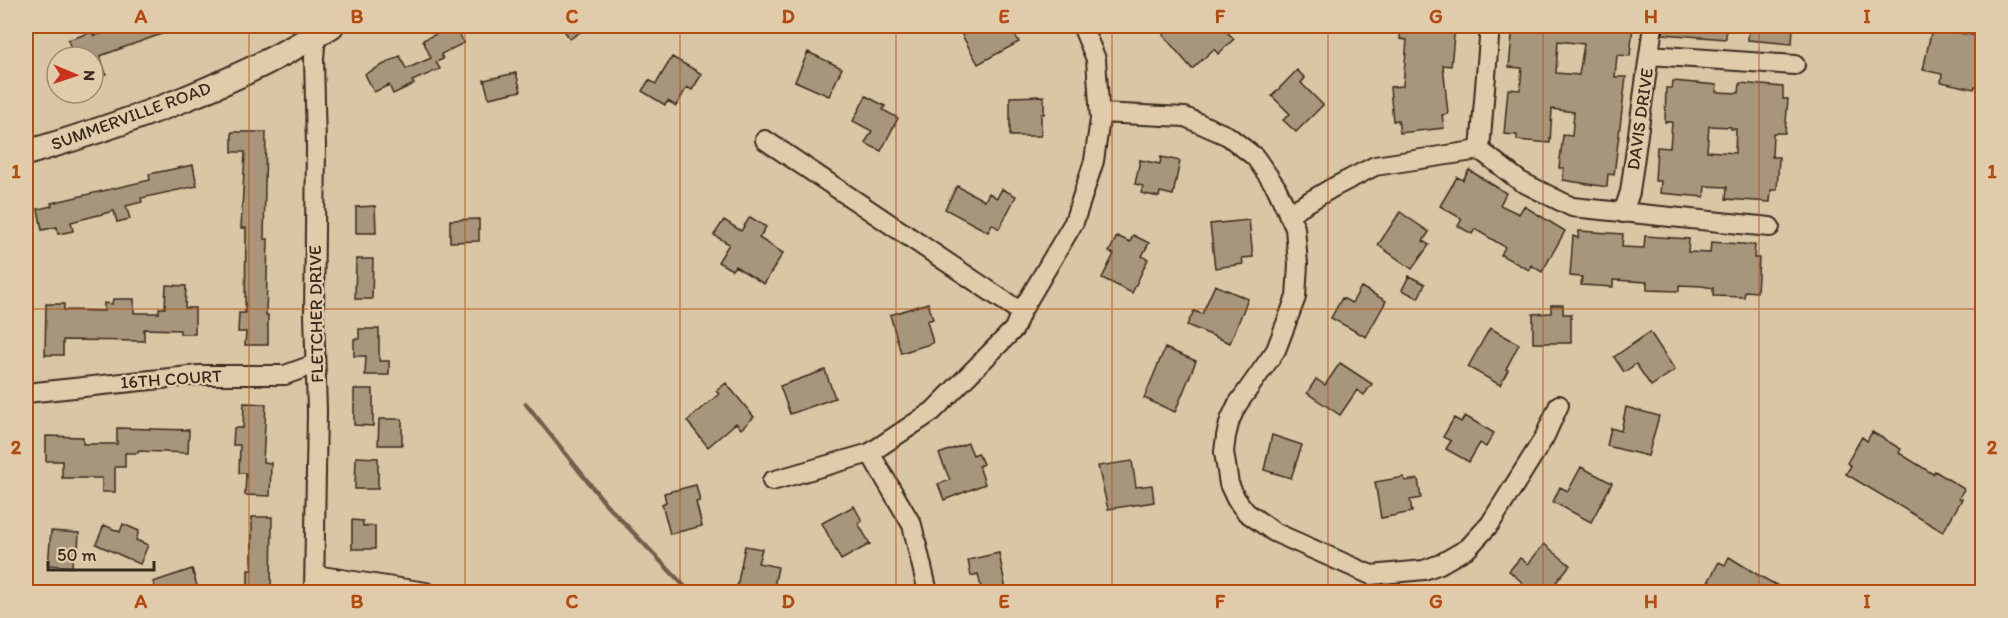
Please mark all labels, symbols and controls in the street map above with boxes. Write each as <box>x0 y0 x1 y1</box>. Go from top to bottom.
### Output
text: A <box>134 4 148 28</box>
text: B <box>351 4 364 28</box>
text: C <box>566 4 579 28</box>
text: D <box>781 4 795 28</box>
text: E <box>998 4 1010 28</box>
text: F <box>1215 4 1226 28</box>
text: G <box>1429 4 1443 28</box>
text: H <box>1644 4 1658 28</box>
text: I <box>1863 4 1871 28</box>
north arrow <box>45 45 105 105</box>
street label: DAVIS DRIVE <box>1622 66 1658 172</box>
text: N <box>80 70 99 81</box>
street label: SUMMERVILLE ROAD <box>48 77 214 155</box>
text: 1 <box>11 159 21 183</box>
text: 1 <box>1987 159 1997 183</box>
street label: FLETCHER DRIVE <box>304 245 328 383</box>
street label: 16TH COURT <box>119 364 223 394</box>
text: 2 <box>11 435 22 459</box>
text: 2 <box>1987 435 1998 459</box>
scale bar <box>48 534 154 572</box>
text: 50 m <box>57 544 97 566</box>
text: A <box>134 589 148 613</box>
text: B <box>351 589 364 613</box>
text: C <box>566 589 579 613</box>
text: D <box>781 589 795 613</box>
text: E <box>998 589 1010 613</box>
text: F <box>1215 589 1226 613</box>
text: G <box>1429 589 1443 613</box>
text: H <box>1644 589 1658 613</box>
text: I <box>1863 589 1871 613</box>

